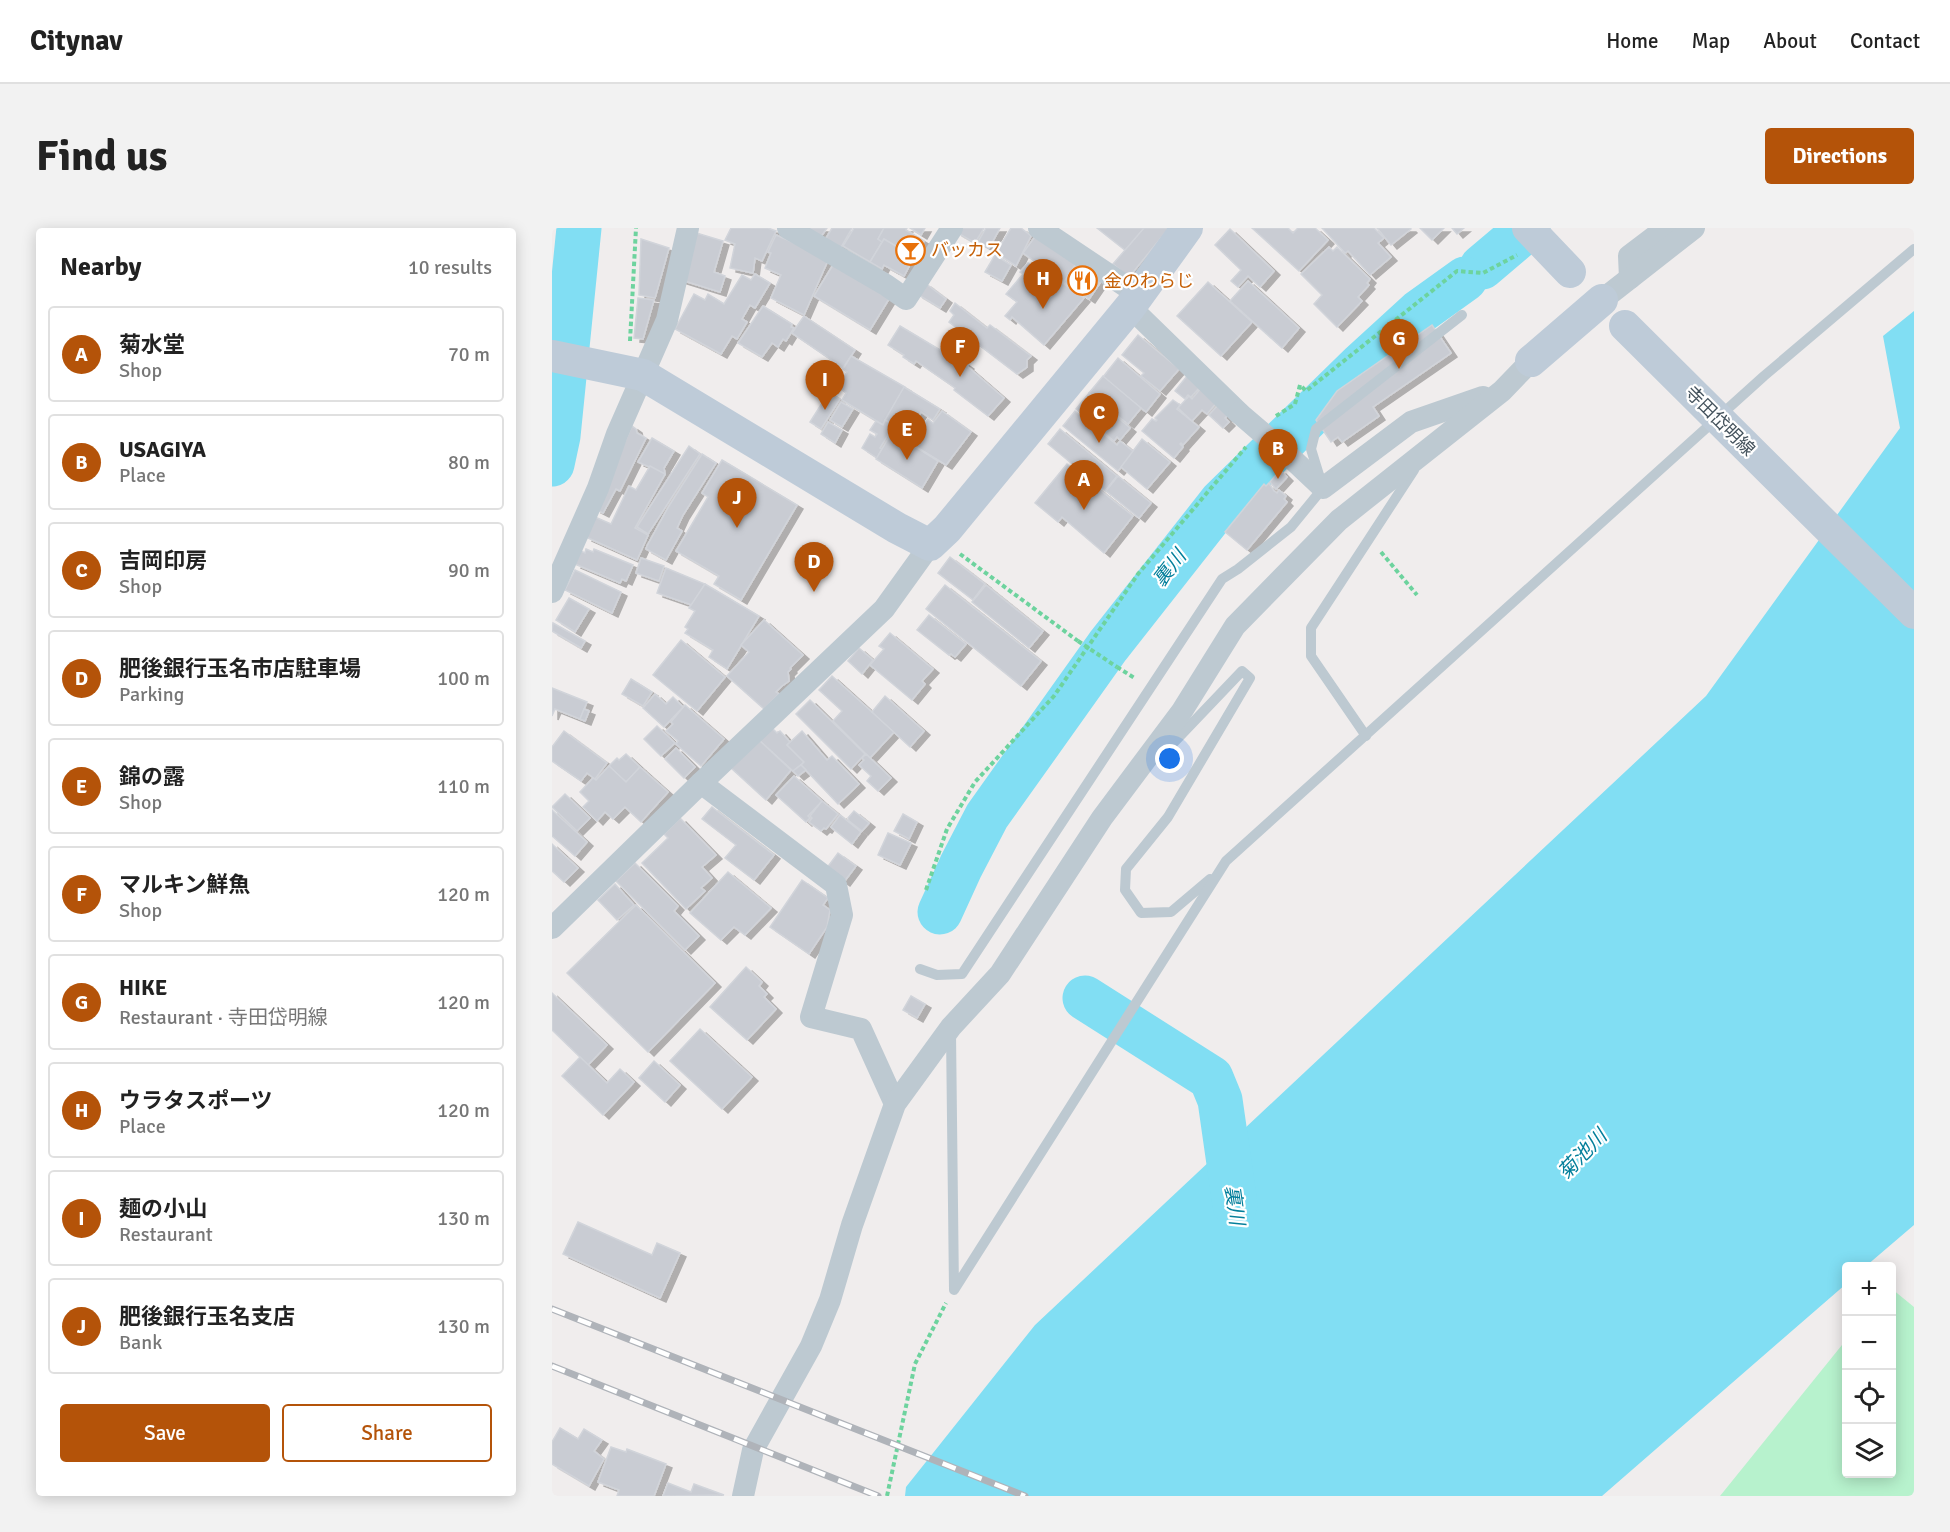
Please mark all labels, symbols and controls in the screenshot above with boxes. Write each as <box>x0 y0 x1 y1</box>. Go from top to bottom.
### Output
text: Citynav <box>30 24 123 58</box>
text: Home <box>1606 28 1659 54</box>
text: Map <box>1692 28 1730 54</box>
text: About <box>1763 28 1817 54</box>
text: Contact <box>1850 28 1920 54</box>
button: Directions <box>1765 128 1914 184</box>
text: Find us <box>36 131 167 182</box>
bar icon: バッカス <box>894 234 926 266</box>
place label: バッカス <box>931 239 1003 261</box>
text: Nearby <box>60 251 141 283</box>
text: 10 results <box>408 255 492 280</box>
pin: H <box>1024 260 1062 309</box>
restaurant icon: 金のわらじ <box>1067 265 1099 297</box>
place label: 金のわらじ <box>1104 270 1194 292</box>
pin: G <box>1380 320 1418 369</box>
pin: F <box>940 328 980 377</box>
text: 菊水堂 <box>119 331 185 358</box>
text: A <box>75 342 88 367</box>
text: 70 m <box>448 342 490 367</box>
text: Shop <box>119 358 162 383</box>
pin: I <box>806 360 844 410</box>
street label: 寺田岱明線 <box>1680 381 1760 461</box>
pin: C <box>1080 394 1118 443</box>
pin: E <box>888 410 926 460</box>
pin: B <box>1258 430 1298 479</box>
text: USAGIYA <box>119 436 206 463</box>
text: B <box>75 450 88 475</box>
text: 80 m <box>448 450 490 475</box>
pin: A <box>1064 460 1104 510</box>
text: Place <box>119 463 166 488</box>
pin: J <box>718 478 756 528</box>
pin: D <box>794 542 834 592</box>
water label: 裏川 <box>1147 543 1193 592</box>
text: 吉岡印房 <box>119 547 207 574</box>
text: C <box>75 558 88 583</box>
text: 90 m <box>448 558 490 583</box>
text: Shop <box>119 574 162 599</box>
text: 肥後銀行玉名市店駐車場 <box>119 655 361 682</box>
text: D <box>75 666 88 691</box>
text: 100 m <box>437 666 490 691</box>
text: Parking <box>119 682 184 707</box>
your location <box>1155 744 1184 773</box>
text: 錦の露 <box>119 763 185 790</box>
text: E <box>76 774 87 799</box>
text: 110 m <box>437 774 490 799</box>
text: Shop <box>119 790 162 815</box>
text: マルキン鮮魚 <box>119 871 250 898</box>
text: F <box>76 882 87 907</box>
text: 120 m <box>437 882 490 907</box>
text: Shop <box>119 898 162 923</box>
text: HIKE <box>119 974 167 1001</box>
text: G <box>75 990 88 1015</box>
text: 120 m <box>437 990 490 1015</box>
text: Restaurant · 寺田岱明線 <box>119 1005 328 1030</box>
text: ウラタスポーツ <box>119 1087 273 1114</box>
text: H <box>75 1098 88 1123</box>
text: 120 m <box>437 1098 490 1123</box>
text: Place <box>119 1114 166 1139</box>
water label: 菊池川 <box>1553 1123 1614 1185</box>
water label: 裏川 <box>1219 1184 1250 1229</box>
text: 麺の小山 <box>119 1195 207 1222</box>
text: I <box>78 1206 85 1231</box>
text: 130 m <box>437 1206 490 1231</box>
text: Restaurant <box>119 1222 213 1247</box>
map controls <box>1842 1262 1896 1478</box>
button: + <box>1842 1262 1896 1316</box>
text: 肥後銀行玉名支店 <box>119 1303 295 1330</box>
text: J <box>77 1314 86 1339</box>
text: 130 m <box>437 1314 490 1339</box>
button: − <box>1842 1316 1896 1370</box>
text: Bank <box>119 1330 162 1355</box>
button: locate <box>1842 1370 1896 1424</box>
button: Save <box>60 1404 270 1462</box>
button: Share <box>282 1404 492 1462</box>
button: layers <box>1842 1424 1896 1478</box>

